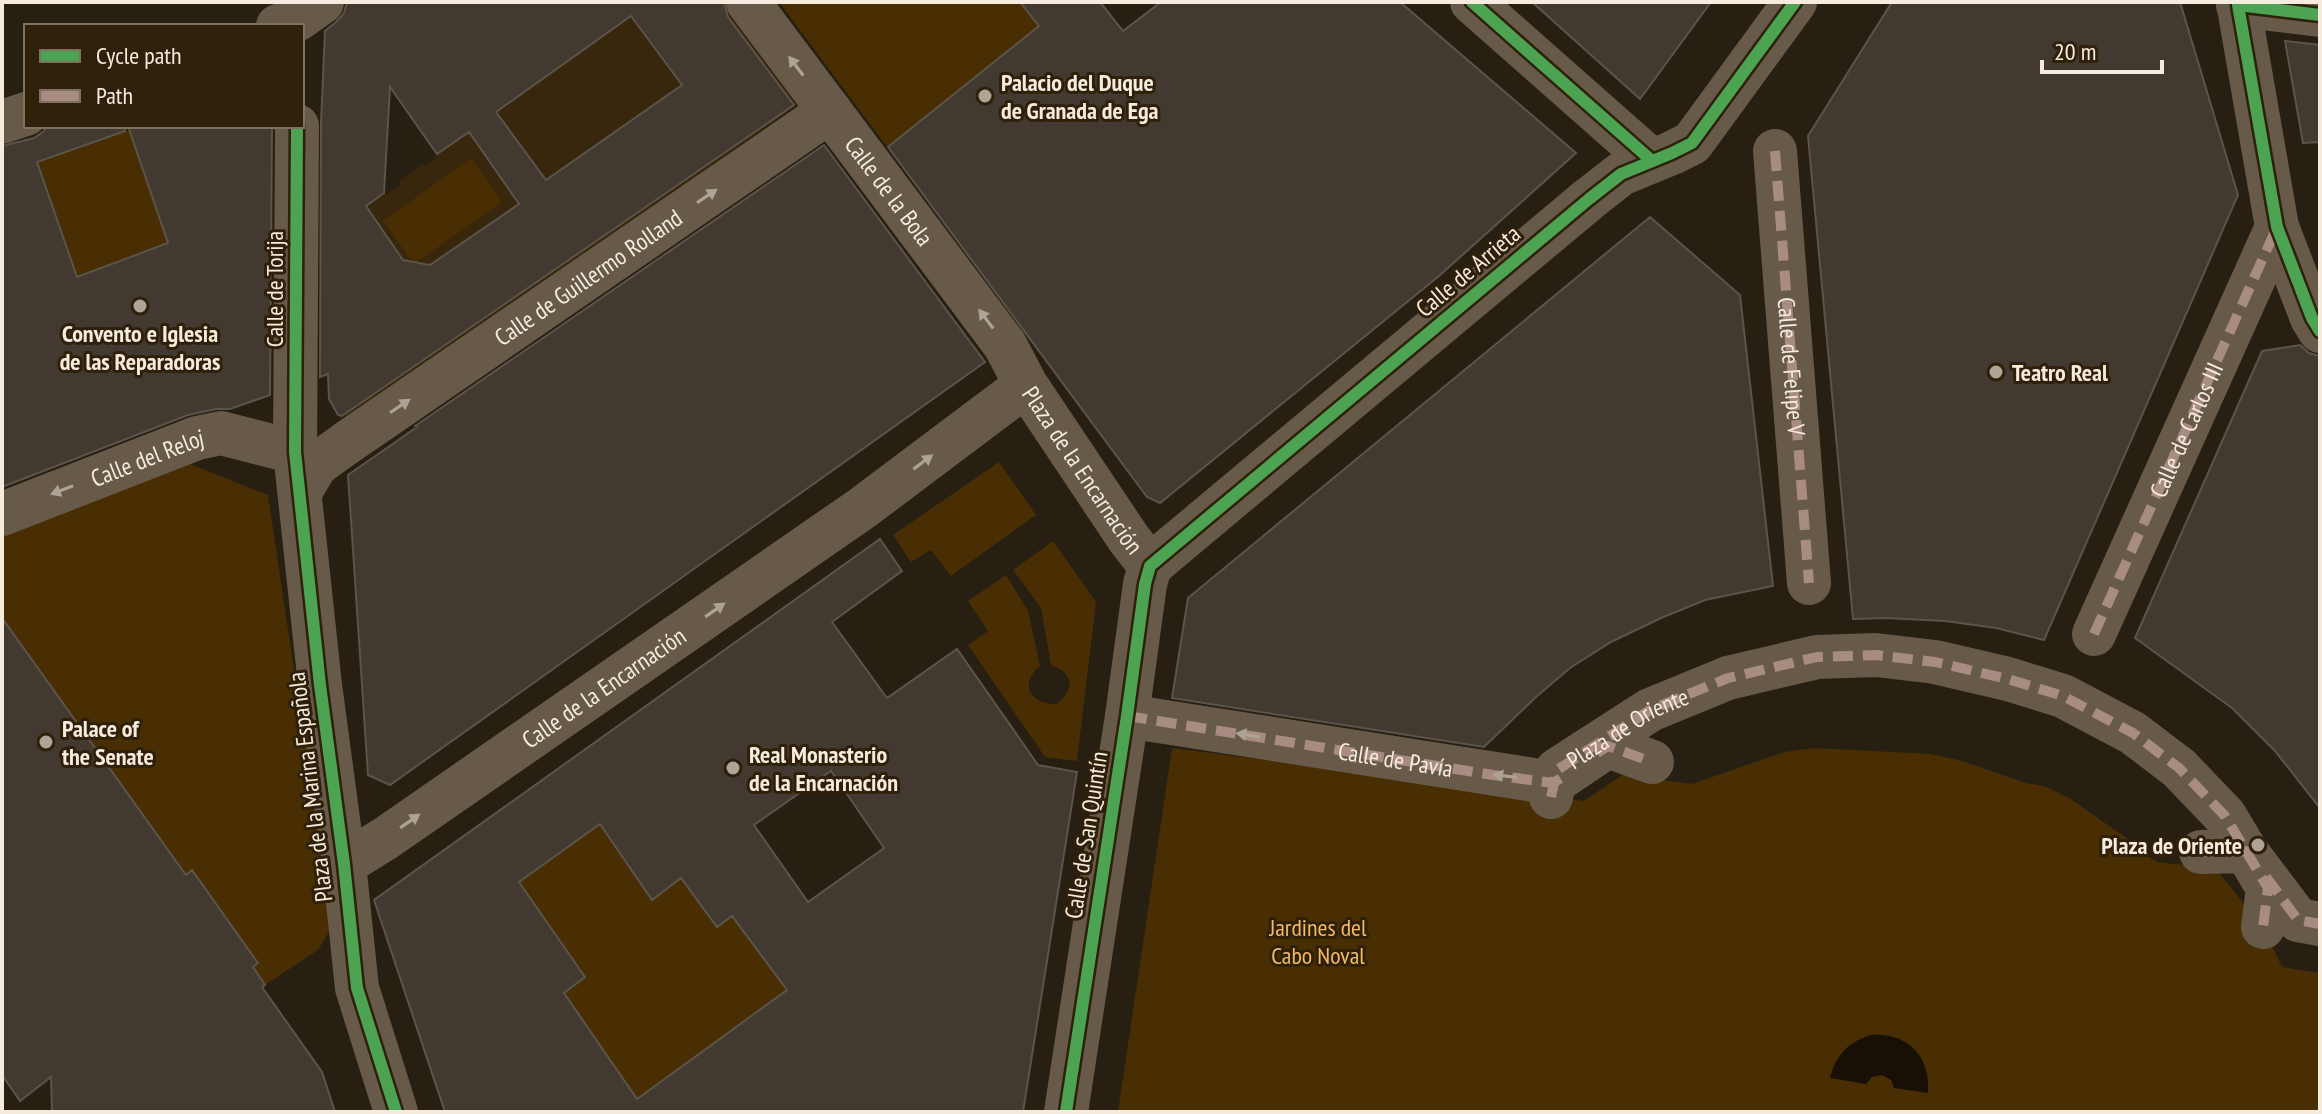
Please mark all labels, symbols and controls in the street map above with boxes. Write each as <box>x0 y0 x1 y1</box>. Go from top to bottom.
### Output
legend <box>24 24 304 128</box>
scale bar <box>2042 24 2162 74</box>
text: 20 m <box>2054 36 2096 67</box>
text: Cycle path <box>96 40 182 71</box>
one-way arrow <box>789 56 805 77</box>
place label: Palacio del Duque de Granada de Ega <box>1001 67 1159 126</box>
text: Path <box>96 80 133 111</box>
marker: Palacio del Duque de Granada de Ega <box>976 87 994 105</box>
street label: Calle de la Bola <box>838 130 941 252</box>
one-way arrow <box>697 189 718 204</box>
street label: Calle de Guillermo Rolland <box>488 202 688 352</box>
street label: Calle de Arrieta <box>1409 218 1527 324</box>
street label: Calle de Torija <box>259 231 290 347</box>
street label: Calle de Felipe V <box>1771 296 1813 438</box>
marker: Convento e Iglesia de las Reparadoras <box>131 297 149 315</box>
one-way arrow <box>979 308 994 329</box>
place label: Convento e Iglesia de las Reparadoras <box>60 318 220 377</box>
place label: Teatro Real <box>2012 357 2108 388</box>
street label: Calle de Carlos III <box>2142 357 2230 502</box>
marker: Teatro Real <box>1987 363 2005 381</box>
street label: Plaza de la Encarnación <box>1016 380 1150 560</box>
one-way arrow <box>390 399 411 414</box>
street label: Calle del Reloj <box>86 422 206 493</box>
one-way arrow <box>913 454 933 470</box>
one-way arrow <box>50 484 74 497</box>
one-way arrow <box>705 603 726 618</box>
street label: Calle de la Encarnación <box>516 620 692 755</box>
street label: Plaza de la Marina Española <box>281 670 339 904</box>
street label: Plaza de Oriente <box>1560 680 1693 775</box>
place label: Palace of the Senate <box>62 713 154 772</box>
one-way arrow <box>1235 728 1260 741</box>
marker: Palace of the Senate <box>37 733 55 751</box>
street label: Calle de Pavía <box>1336 735 1455 784</box>
place label: Real Monasterio de la Encarnación <box>749 739 898 798</box>
street label: Calle de San Quintín <box>1057 749 1115 921</box>
marker: Real Monasterio de la Encarnación <box>724 759 742 777</box>
one-way arrow <box>1492 770 1517 783</box>
one-way arrow <box>399 814 420 829</box>
place label: Plaza de Oriente <box>2101 830 2242 861</box>
marker: Plaza de Oriente <box>2249 836 2267 854</box>
park label: Jardines del Cabo Noval <box>1268 912 1367 971</box>

